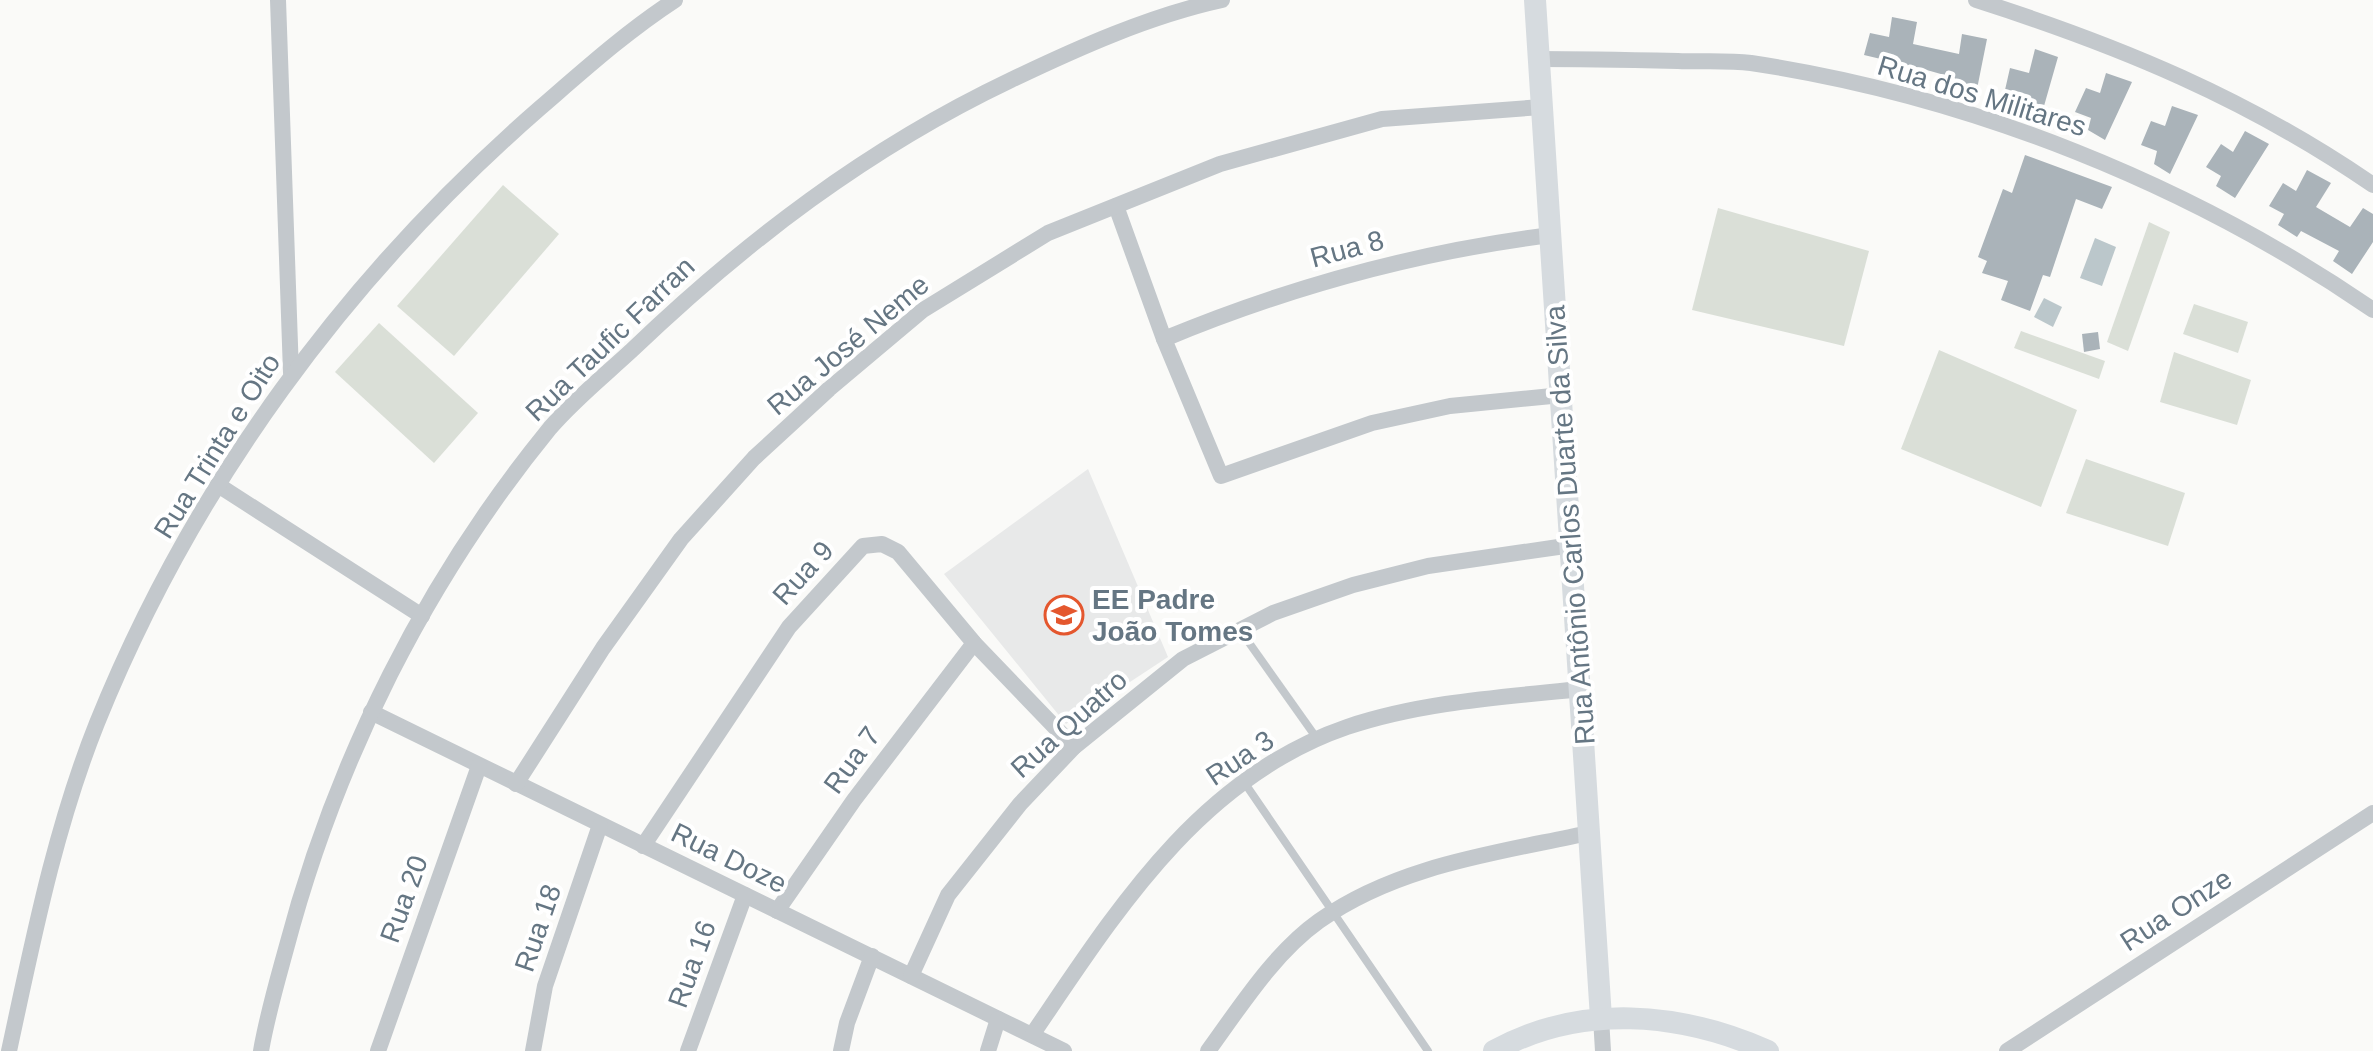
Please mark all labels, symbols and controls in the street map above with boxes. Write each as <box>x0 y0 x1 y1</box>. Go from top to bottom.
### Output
street label: Rua dos Militares <box>1874 50 2090 142</box>
street label: Rua 8 <box>1307 224 1387 274</box>
street label: Rua Taufic Farran <box>519 251 701 427</box>
street label: Rua José Neme <box>761 269 935 421</box>
street label: Rua Antônio Carlos Duarte da Silva <box>1539 304 1601 746</box>
street label: Rua Trinta e Oito <box>148 348 286 544</box>
street label: Rua 9 <box>766 535 840 611</box>
place label: EE Padre João Tomes <box>1092 584 1253 647</box>
school or university icon: EE Padre João Tomes <box>1043 594 1085 636</box>
street label: Rua Quatro <box>1005 664 1133 784</box>
street label: Rua 7 <box>818 721 886 799</box>
street label: Rua 3 <box>1200 724 1280 792</box>
street label: Rua Doze <box>666 817 792 899</box>
street label: Rua 20 <box>374 851 434 947</box>
street label: Rua Onze <box>2115 863 2237 957</box>
street label: Rua 18 <box>509 880 567 976</box>
street label: Rua 16 <box>662 916 722 1012</box>

